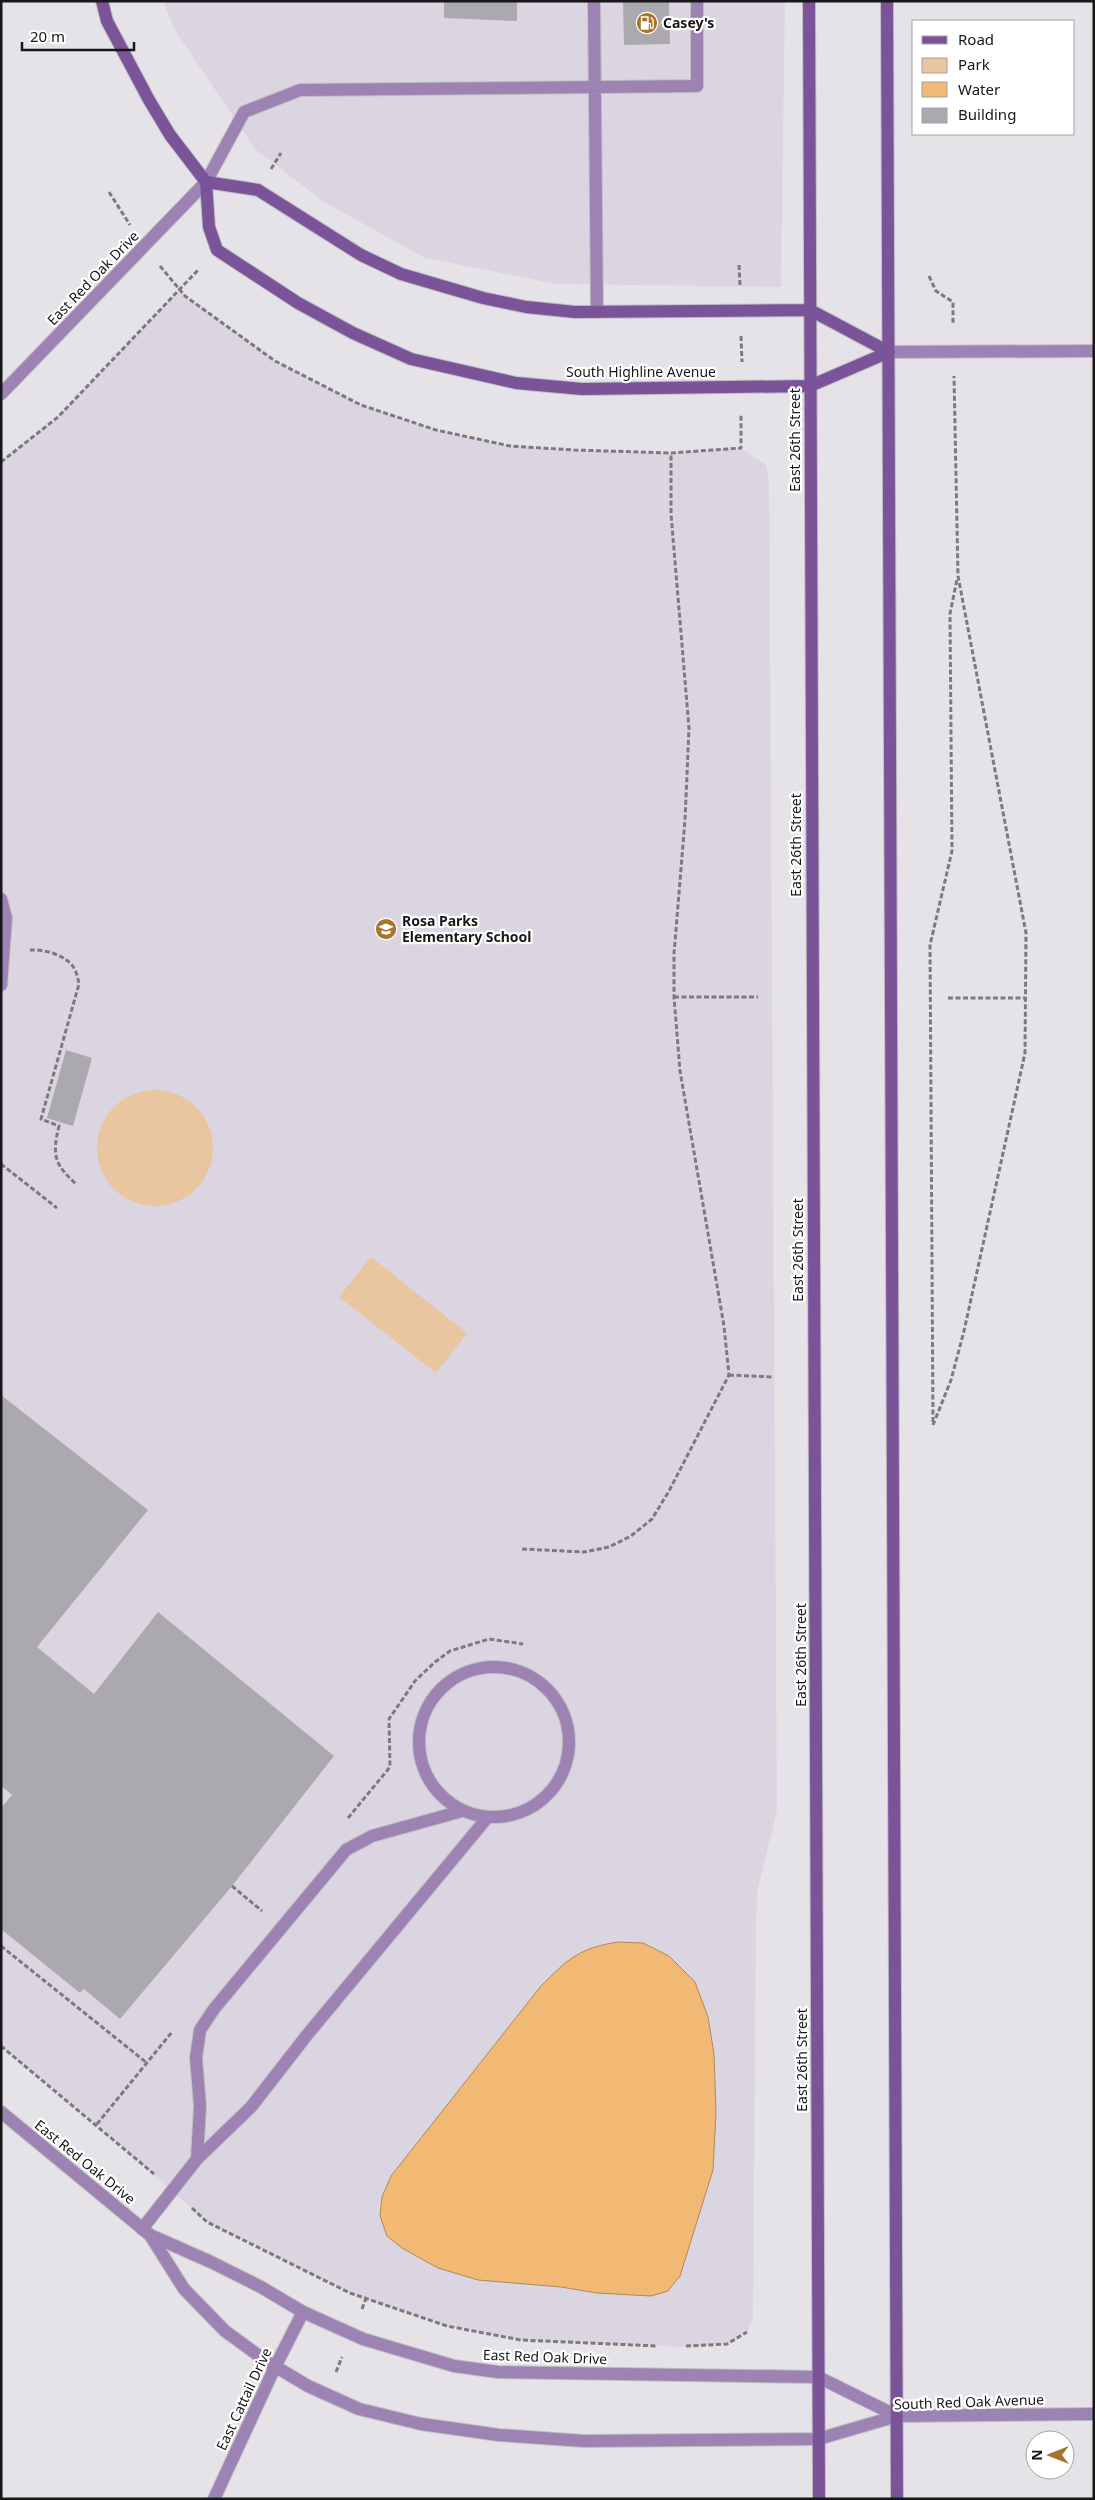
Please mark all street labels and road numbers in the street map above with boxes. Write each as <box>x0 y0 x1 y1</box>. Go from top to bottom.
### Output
street label: East Red Oak Drive <box>43 226 143 329</box>
street label: South Highline Avenue <box>566 362 716 381</box>
street label: East 26th Street <box>785 388 804 492</box>
street label: East 26th Street <box>786 793 805 897</box>
street label: East 26th Street <box>788 1198 807 1302</box>
street label: East 26th Street <box>791 1603 810 1707</box>
street label: East 26th Street <box>792 2008 811 2112</box>
street label: East Red Oak Drive <box>31 2115 140 2208</box>
street label: East Cattail Drive <box>211 2344 276 2453</box>
street label: East Red Oak Drive <box>483 2345 608 2368</box>
street label: South Red Oak Avenue <box>894 2389 1044 2414</box>

